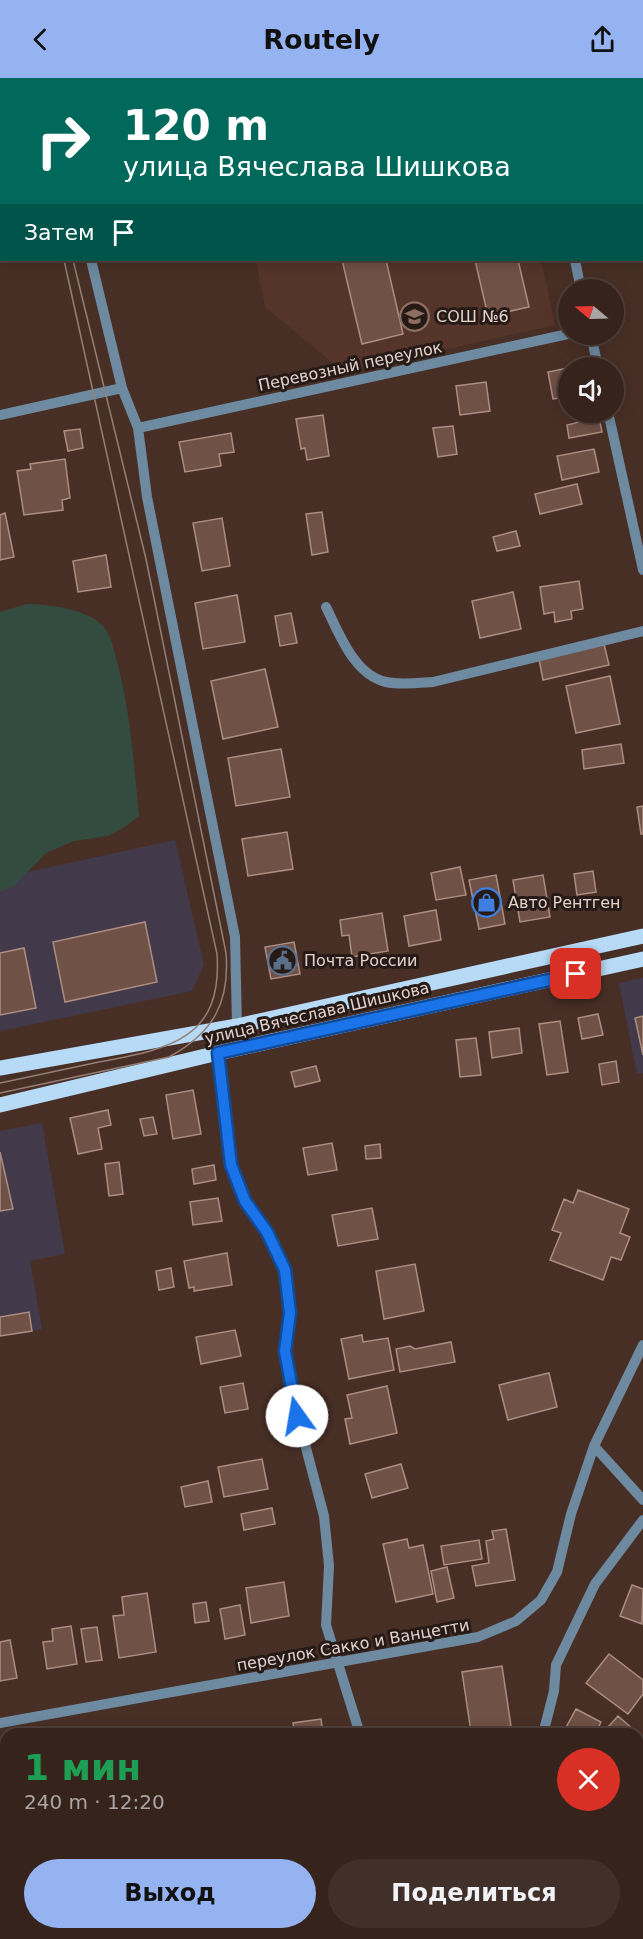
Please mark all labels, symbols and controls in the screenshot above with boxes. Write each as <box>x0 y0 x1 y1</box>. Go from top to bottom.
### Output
icon: back <box>24 23 57 56</box>
icon: share <box>586 23 619 56</box>
text: Routely <box>263 24 380 55</box>
text: 120 m <box>123 101 269 150</box>
icon: right <box>24 102 102 180</box>
text: улица Вячеслава Шишкова <box>123 151 511 182</box>
icon: arrive <box>107 216 140 249</box>
text: Затем <box>24 220 95 245</box>
north arrow <box>558 279 624 345</box>
map controls <box>558 279 624 423</box>
school or university icon: СОШ №6 <box>399 300 431 332</box>
place label: СОШ №6 <box>436 307 509 326</box>
street label: Перевозный переулок <box>256 337 444 395</box>
button: sound <box>558 357 624 423</box>
shop icon: Авто Рентген <box>471 886 503 918</box>
place label: Авто Рентген <box>508 893 621 912</box>
public building icon: Почта России <box>267 944 299 976</box>
pin <box>550 948 601 999</box>
place label: Почта России <box>304 951 417 970</box>
icon: arrive <box>559 957 592 990</box>
street label: улица Вячеслава Шишкова <box>203 978 431 1048</box>
position arrow <box>265 1384 329 1448</box>
street label: переулок Сакко и Ванцетти <box>235 1615 471 1675</box>
text: 1 мин <box>24 1747 141 1788</box>
button: close <box>557 1748 620 1811</box>
text: 240 m · 12:20 <box>24 1790 165 1814</box>
button: Выход <box>24 1859 316 1928</box>
button: Поделиться <box>328 1859 620 1928</box>

